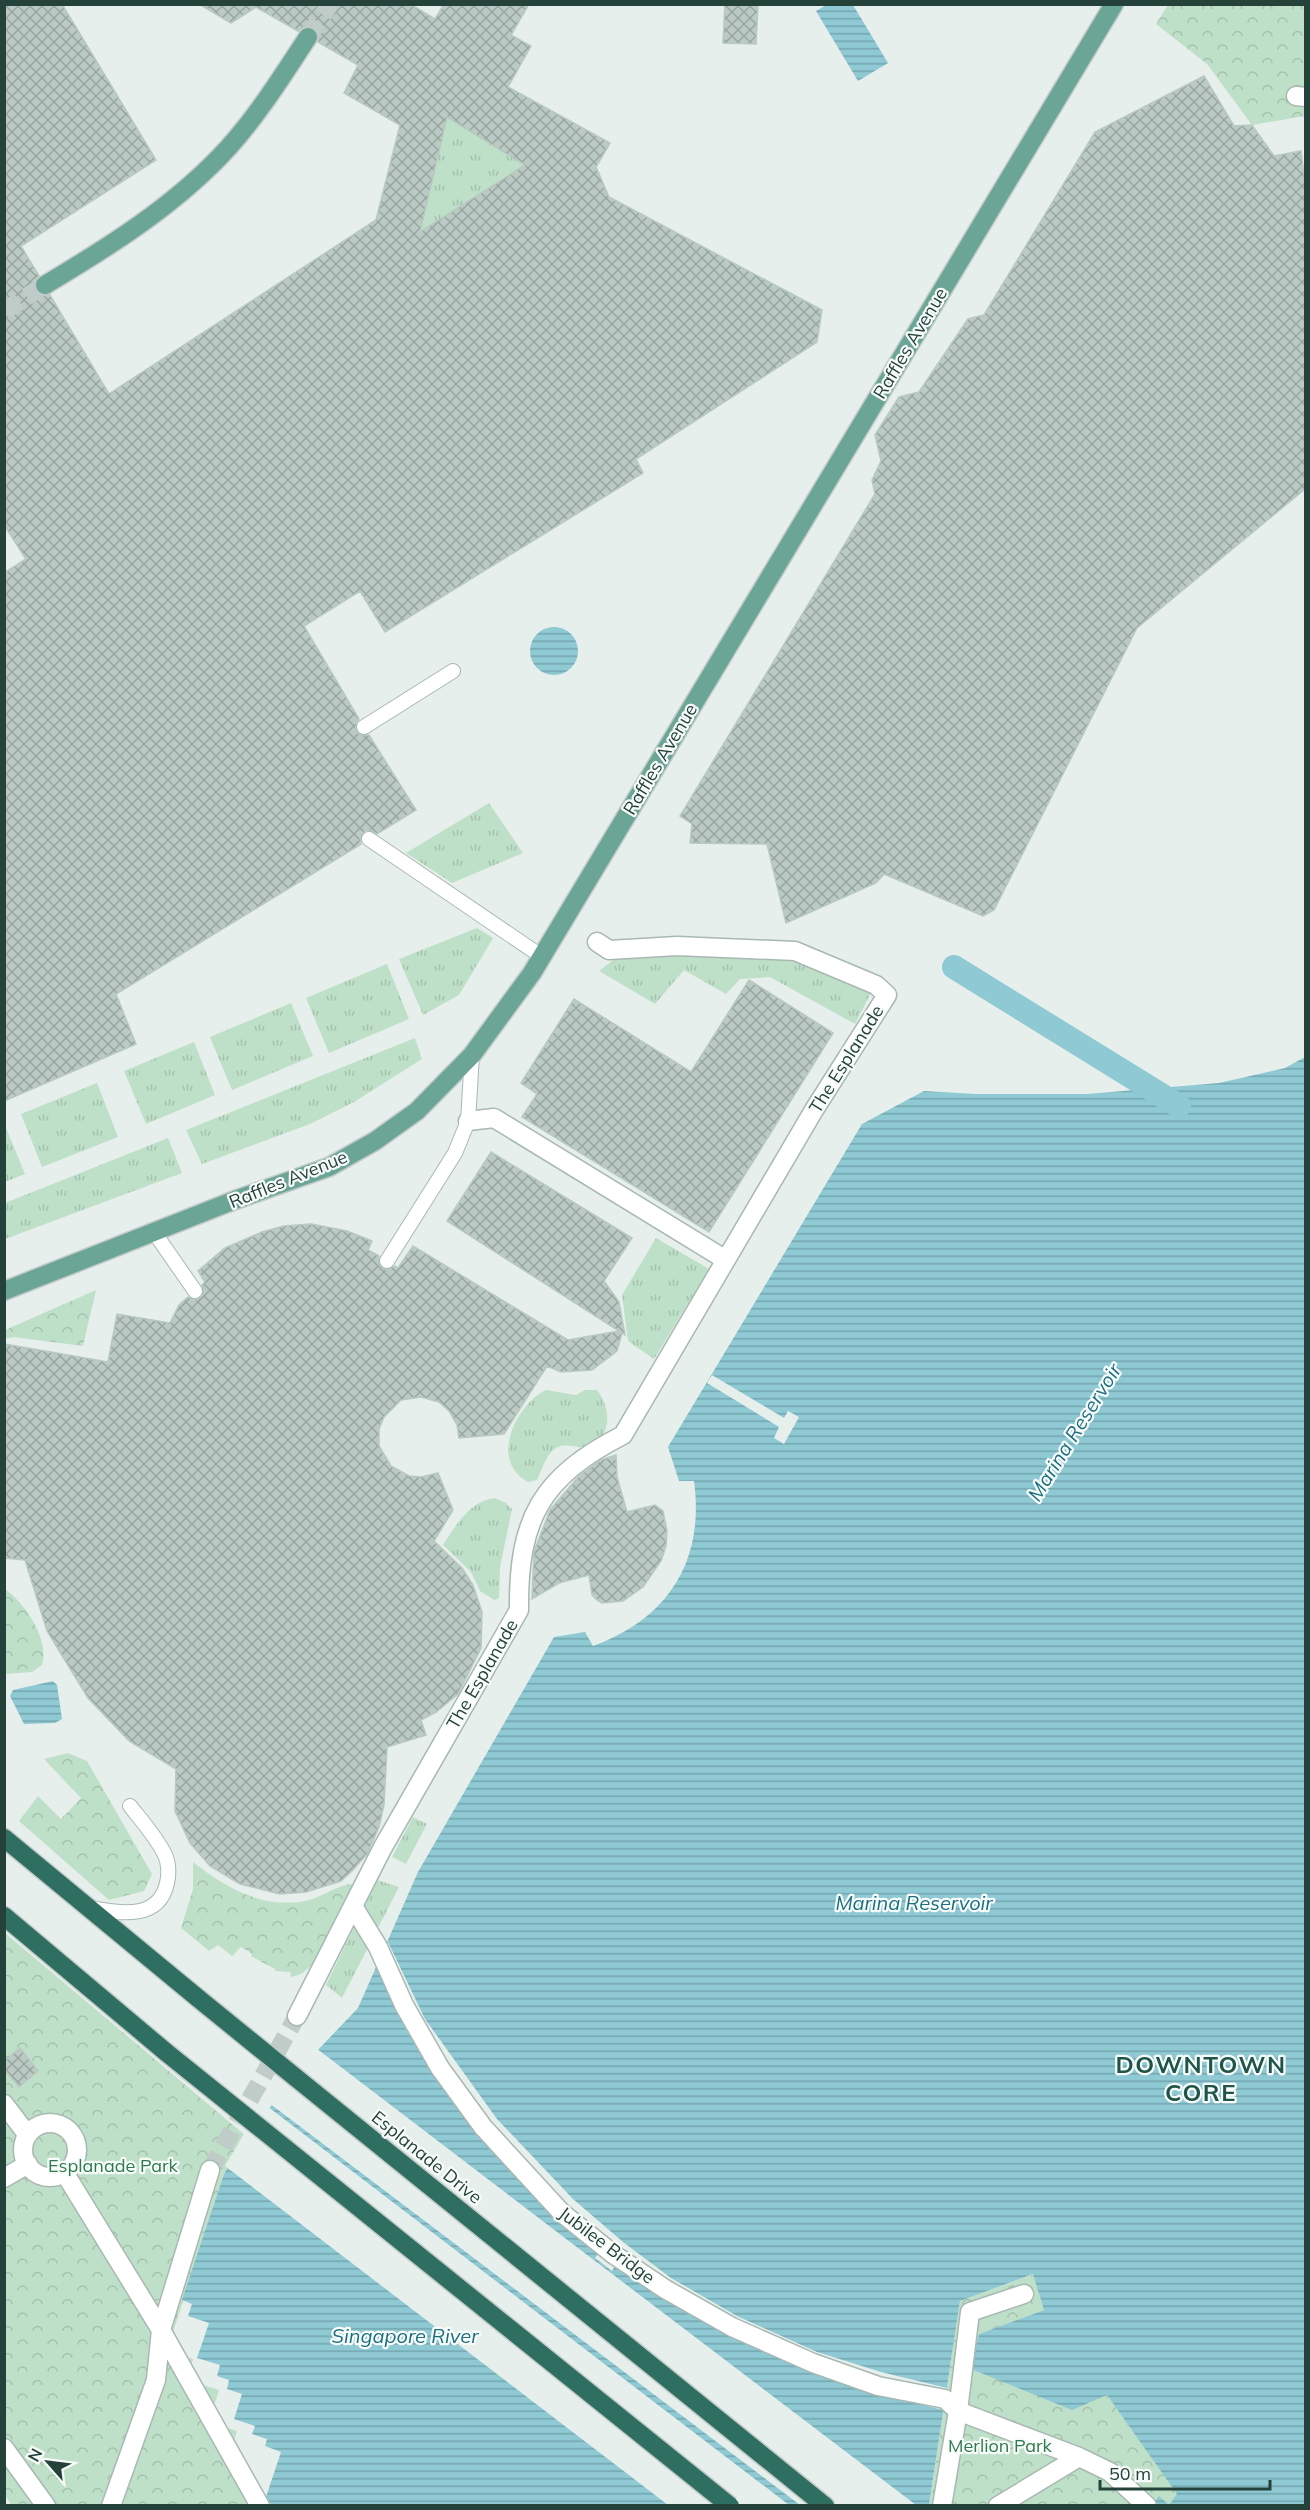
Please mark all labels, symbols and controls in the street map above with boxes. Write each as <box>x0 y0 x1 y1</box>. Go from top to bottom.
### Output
street label: Raffles Avenue <box>868 283 952 403</box>
street label: Raffles Avenue <box>618 699 702 819</box>
street label: The Esplanade <box>804 1001 888 1117</box>
street label: Raffles Avenue <box>226 1145 350 1213</box>
water label: Marina Reservoir <box>1022 1358 1127 1505</box>
street label: The Esplanade <box>441 1615 523 1733</box>
water label: Marina Reservoir <box>835 1890 993 1915</box>
district label: DOWNTOWN CORE <box>1115 2049 1287 2107</box>
street label: Esplanade Drive <box>367 2105 487 2209</box>
park label: Esplanade Park <box>48 2154 179 2177</box>
street label: Jubilee Bridge <box>554 2201 660 2289</box>
water label: Singapore River <box>332 2323 479 2348</box>
north arrow <box>18 2432 78 2492</box>
park label: Merlion Park <box>948 2434 1053 2457</box>
text: N <box>23 2445 46 2465</box>
scale bar <box>1100 2453 1270 2491</box>
text: 50 m <box>1109 2462 1151 2485</box>

